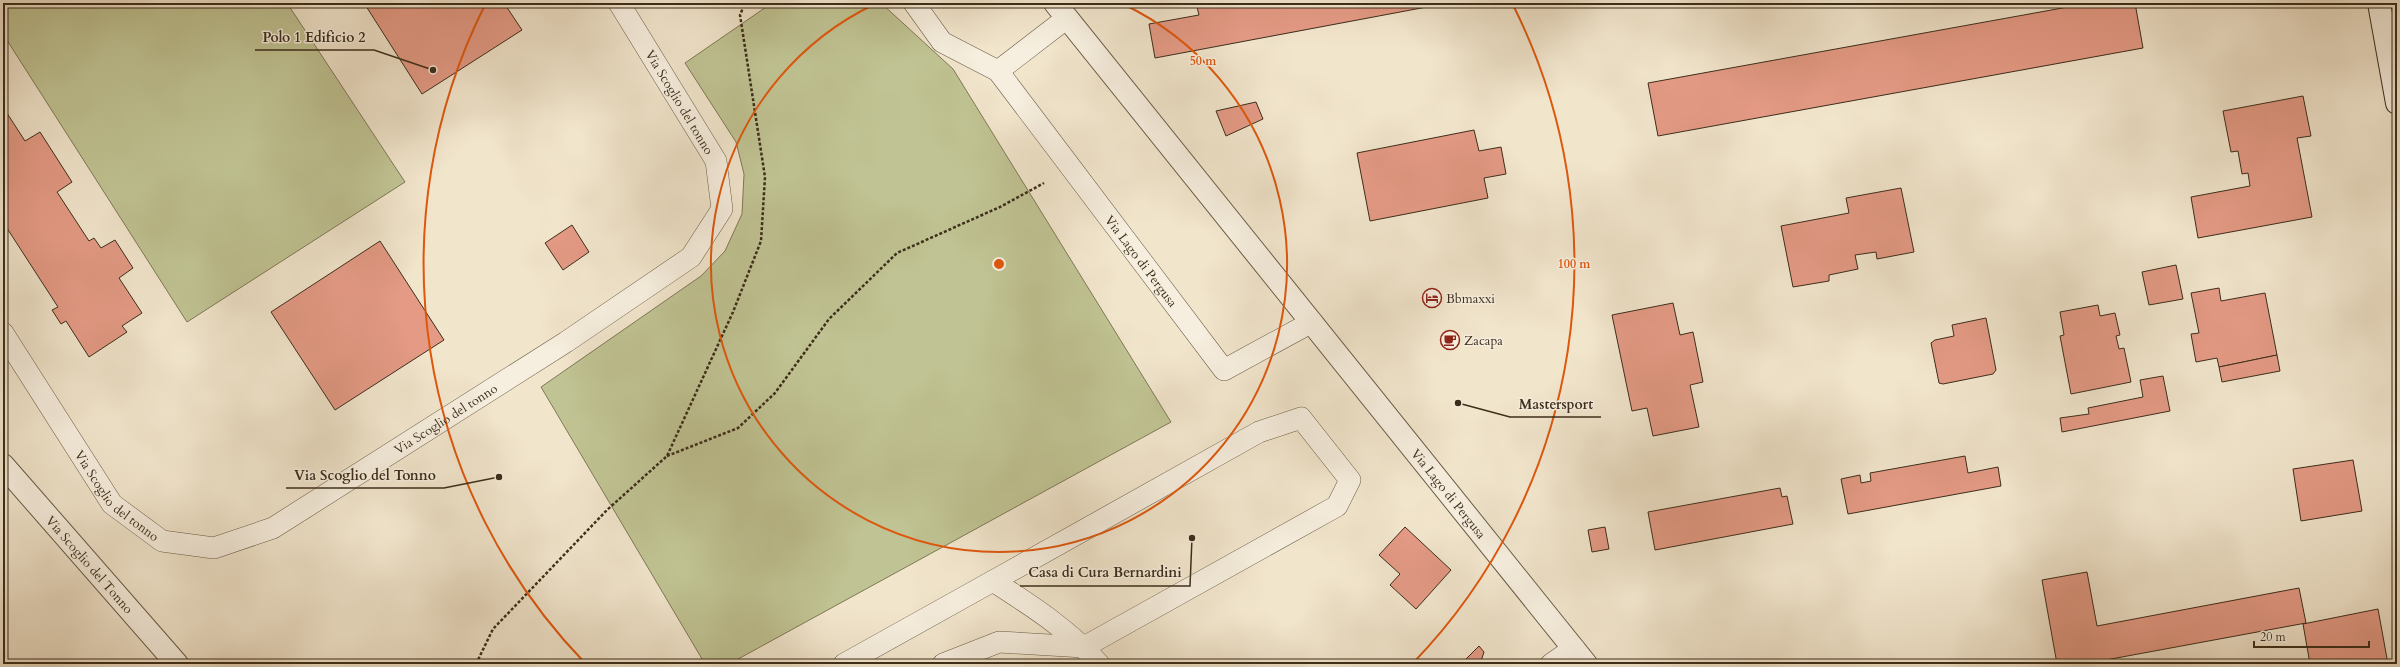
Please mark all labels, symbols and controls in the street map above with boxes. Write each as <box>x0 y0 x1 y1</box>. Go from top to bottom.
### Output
callout: Polo 1 Edificio 2 <box>255 24 374 50</box>
text: Polo 1 Edificio 2 <box>263 28 365 47</box>
street label: Via Scoglio del tonno <box>641 47 718 158</box>
text: 50 m <box>1190 53 1217 69</box>
street label: Via Lago di Pergusa <box>1100 212 1181 311</box>
text: 100 m <box>1558 256 1591 272</box>
centre of rings <box>992 257 1006 271</box>
hotel icon: Bbmaxxi <box>1421 287 1443 309</box>
place label: Bbmaxxi <box>1446 290 1495 308</box>
cafe icon: Zacapa <box>1439 329 1461 351</box>
place label: Zacapa <box>1464 332 1503 350</box>
street label: Via Scoglio del tonno <box>391 380 501 459</box>
callout: Mastersport <box>1510 391 1601 417</box>
text: Mastersport <box>1519 395 1593 414</box>
street label: Via Lago di Pergusa <box>1407 445 1490 543</box>
street label: Via Scoglio del tonno <box>70 447 162 546</box>
callout: Via Scoglio del Tonno <box>286 462 444 488</box>
text: Via Scoglio del Tonno <box>294 466 436 485</box>
street label: Via Scoglio del Tonno <box>41 512 137 618</box>
callout: Casa di Cura Bernardini <box>1020 560 1190 586</box>
text: Casa di Cura Bernardini <box>1028 563 1182 582</box>
scale bar <box>2254 623 2369 649</box>
text: 20 m <box>2260 629 2287 645</box>

